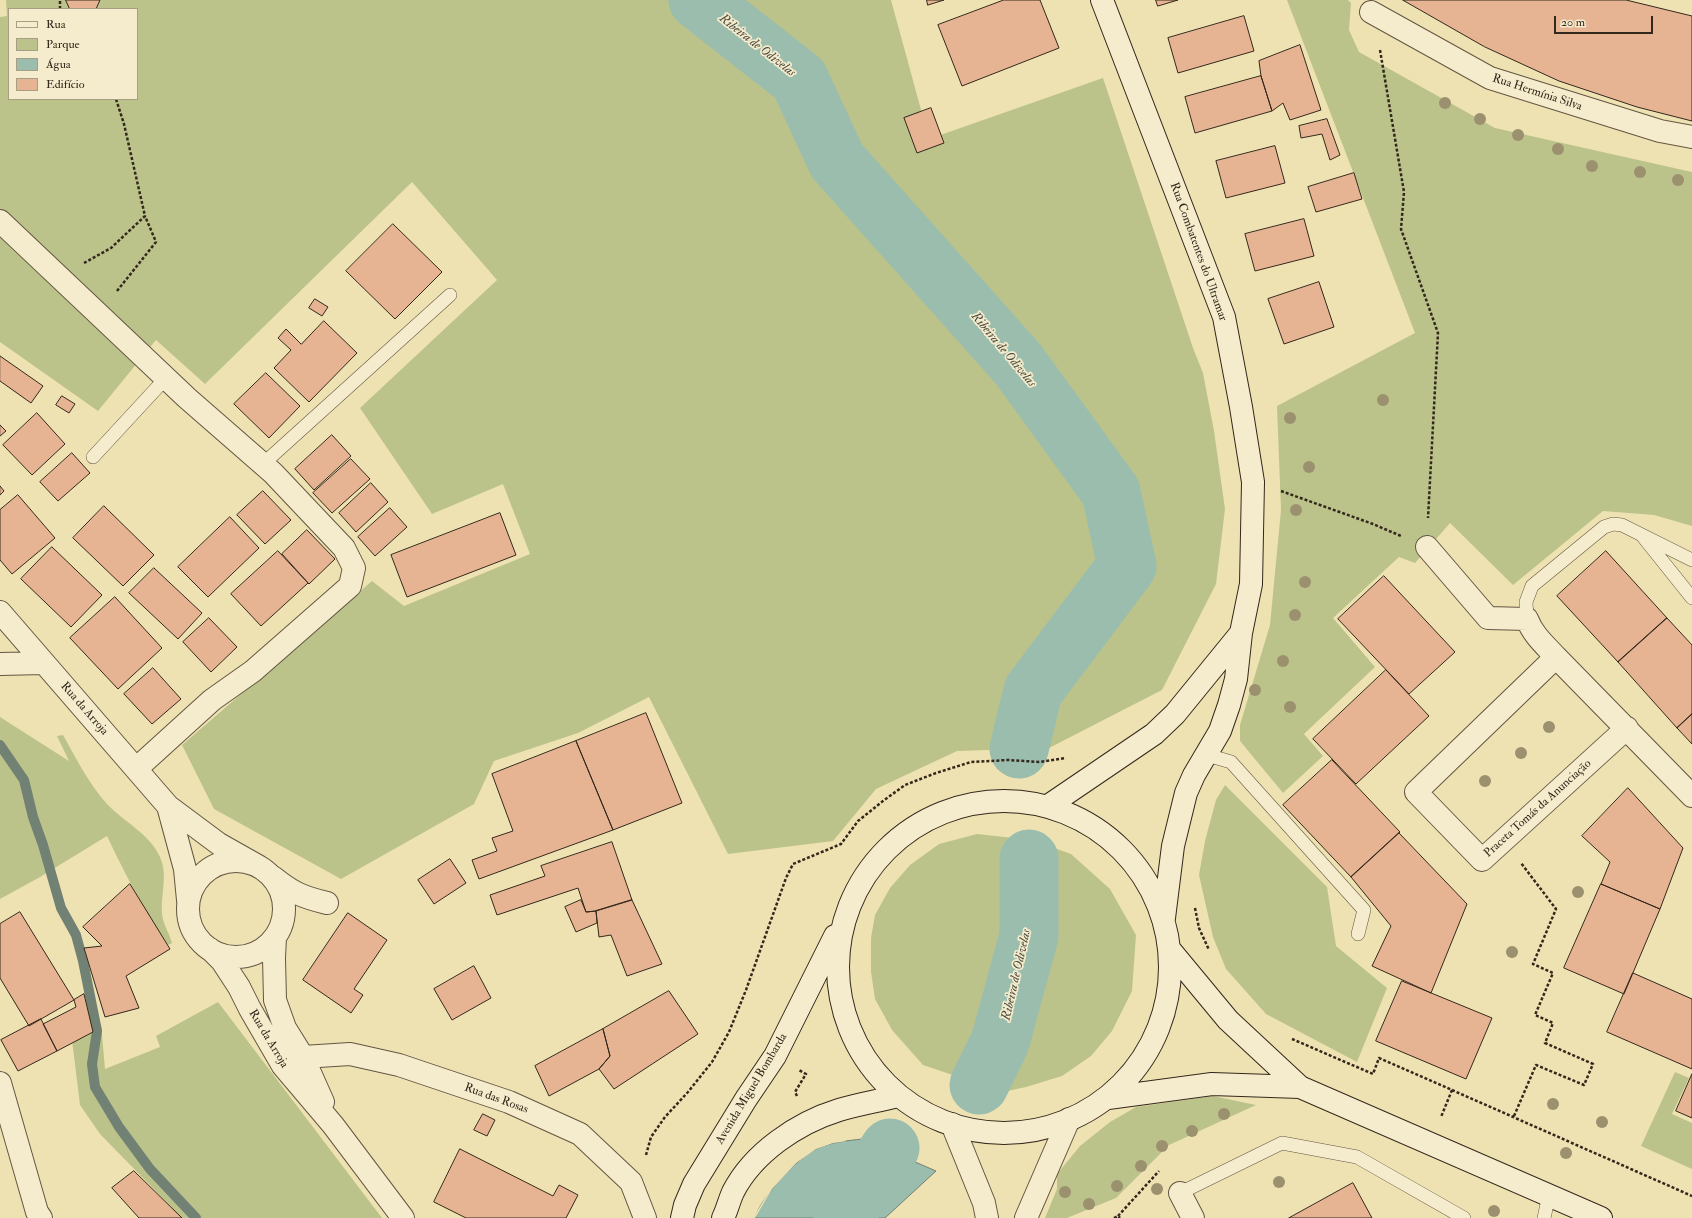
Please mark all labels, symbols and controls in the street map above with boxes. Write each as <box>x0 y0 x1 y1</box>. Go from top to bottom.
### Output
legend <box>8 8 138 100</box>
scale bar <box>1556 8 1655 34</box>
water label: Ribeira de Odivelas <box>716 11 798 81</box>
text: 20 m <box>1561 15 1585 30</box>
text: Rua <box>46 17 66 32</box>
text: Parque <box>46 37 80 52</box>
text: Água <box>46 57 71 72</box>
street label: Rua Hermínia Silva <box>1490 72 1584 114</box>
text: Edifício <box>46 77 85 92</box>
street label: Rua Combatentes do Ultramar <box>1166 181 1230 323</box>
water label: Ribeira de Odivelas <box>967 309 1039 391</box>
street label: Rua da Arroja <box>57 680 111 738</box>
street label: Praceta Tomás da Anunciação <box>1481 757 1595 861</box>
water label: Ribeira de Odivelas <box>999 928 1035 1022</box>
street label: Rua da Arroja <box>245 1007 291 1071</box>
street label: Avenida Miguel Bombarda <box>713 1031 791 1147</box>
street label: Rua das Rosas <box>462 1081 530 1117</box>

